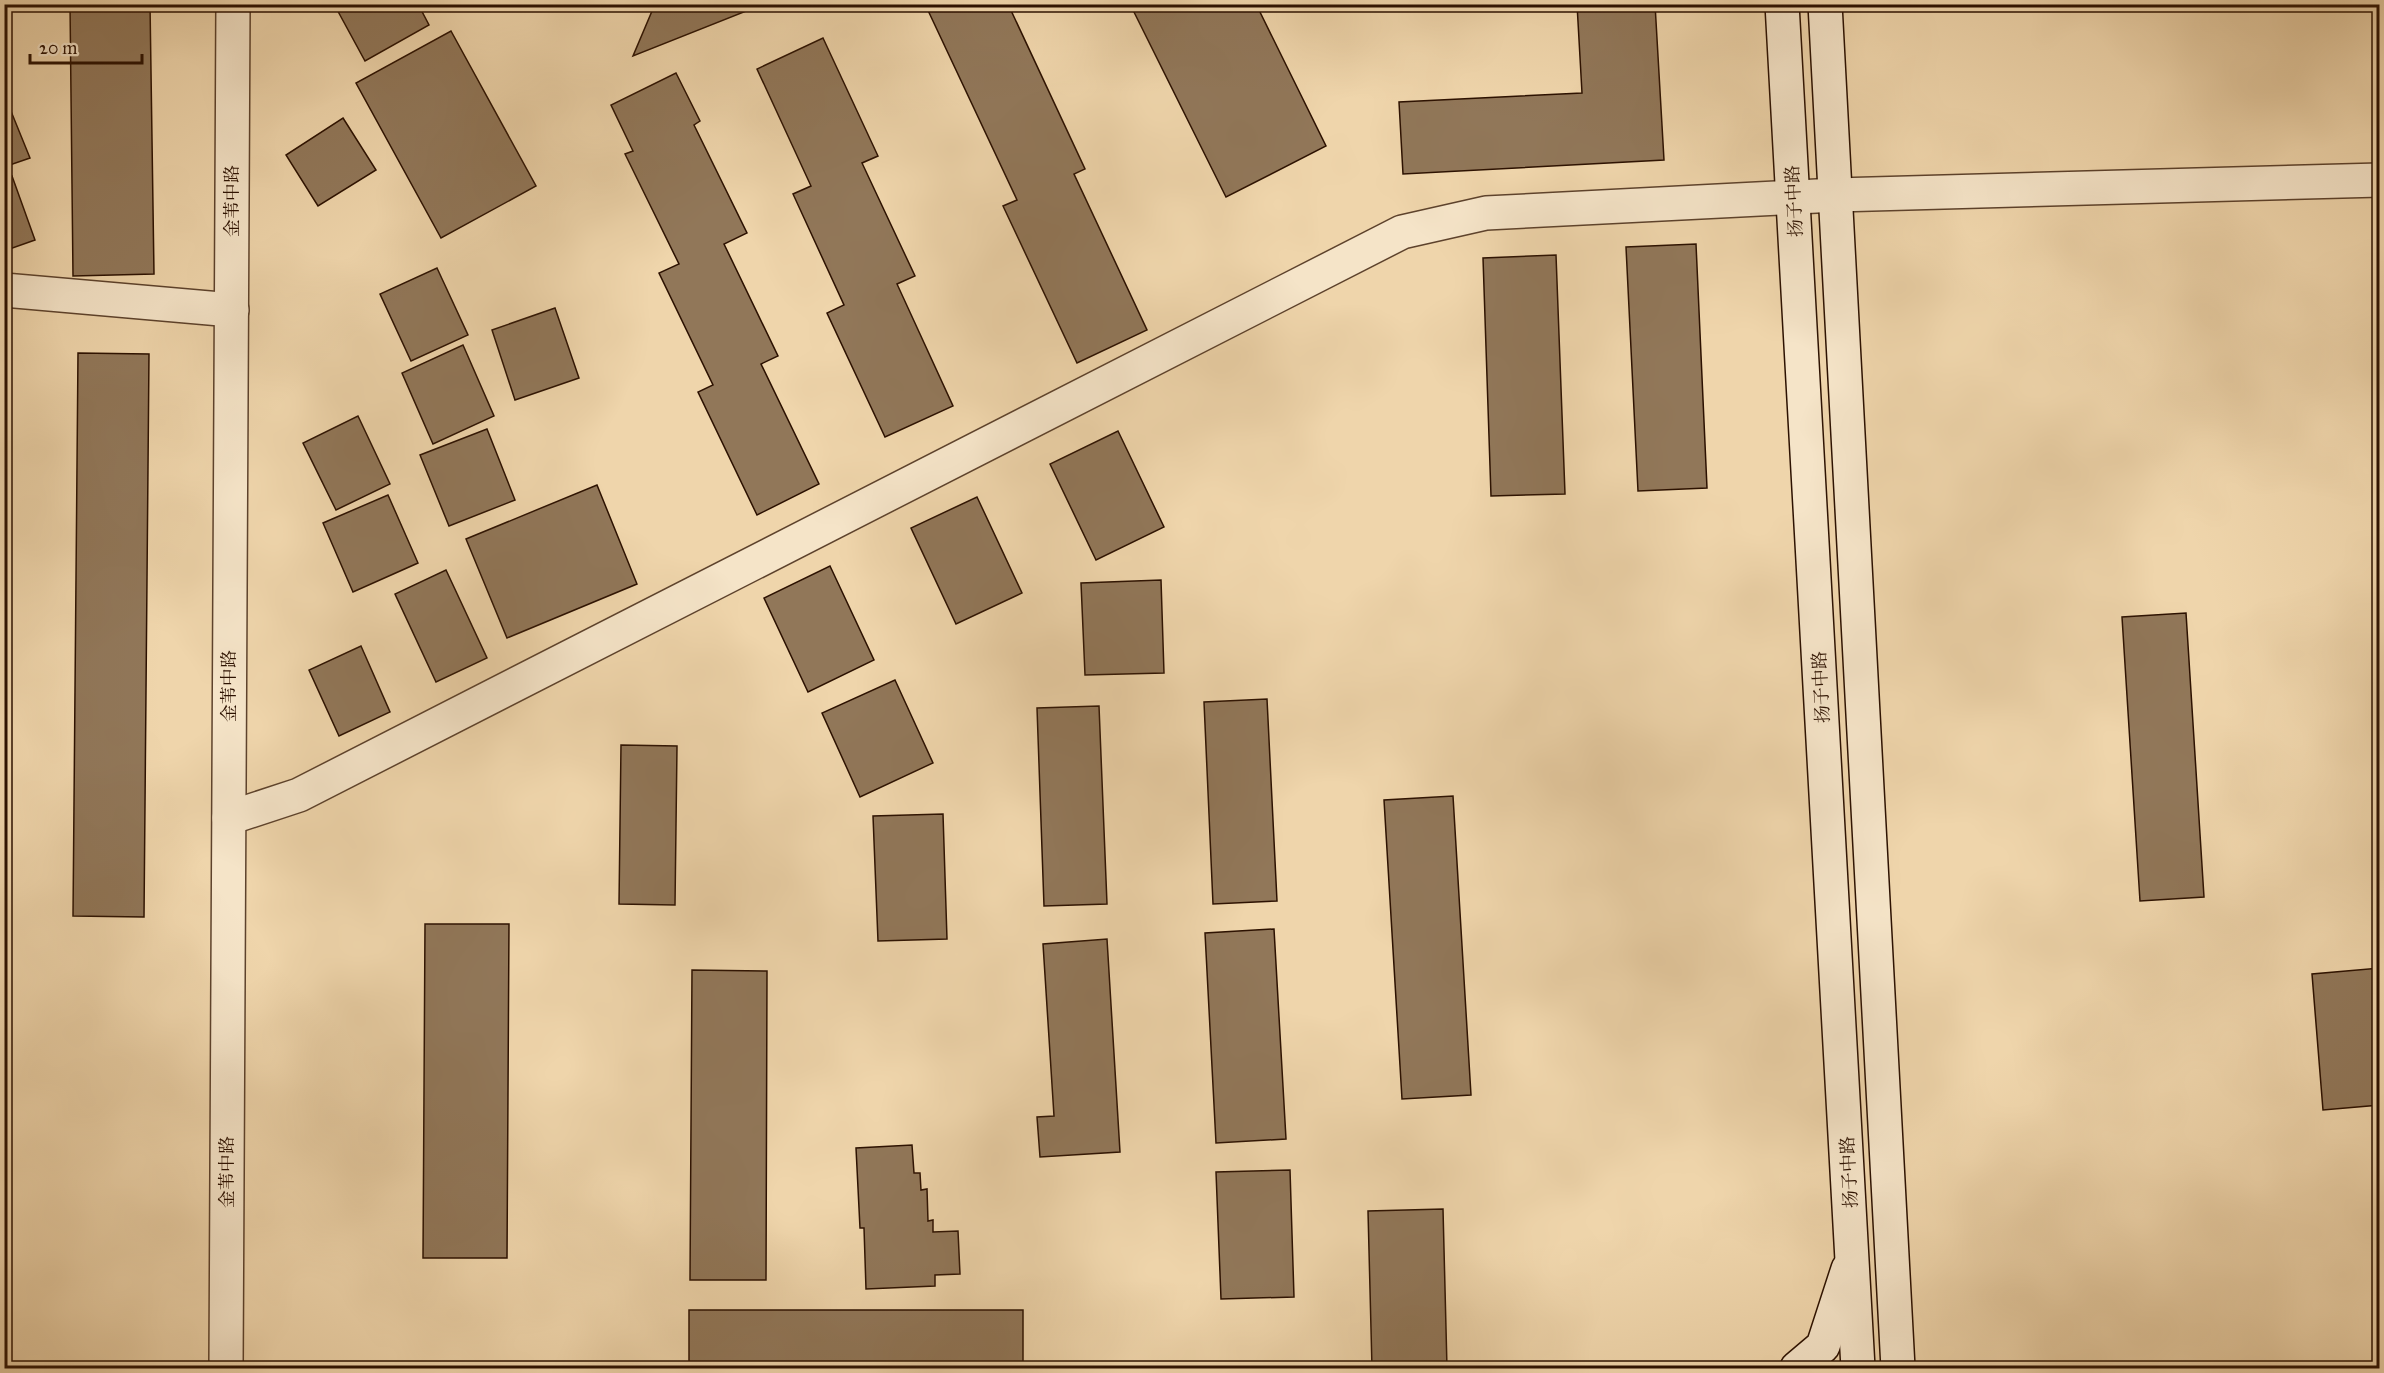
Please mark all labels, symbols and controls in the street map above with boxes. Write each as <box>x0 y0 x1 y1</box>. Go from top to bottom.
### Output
scale bar <box>30 27 142 65</box>
text: 20 m <box>39 37 77 59</box>
street label: 扬子中路 <box>1781 164 1807 238</box>
street label: 金苇中路 <box>221 165 243 237</box>
street label: 金苇中路 <box>218 650 240 722</box>
street label: 扬子中路 <box>1808 650 1834 724</box>
street label: 扬子中路 <box>1836 1135 1862 1209</box>
street label: 金苇中路 <box>216 1136 238 1208</box>

